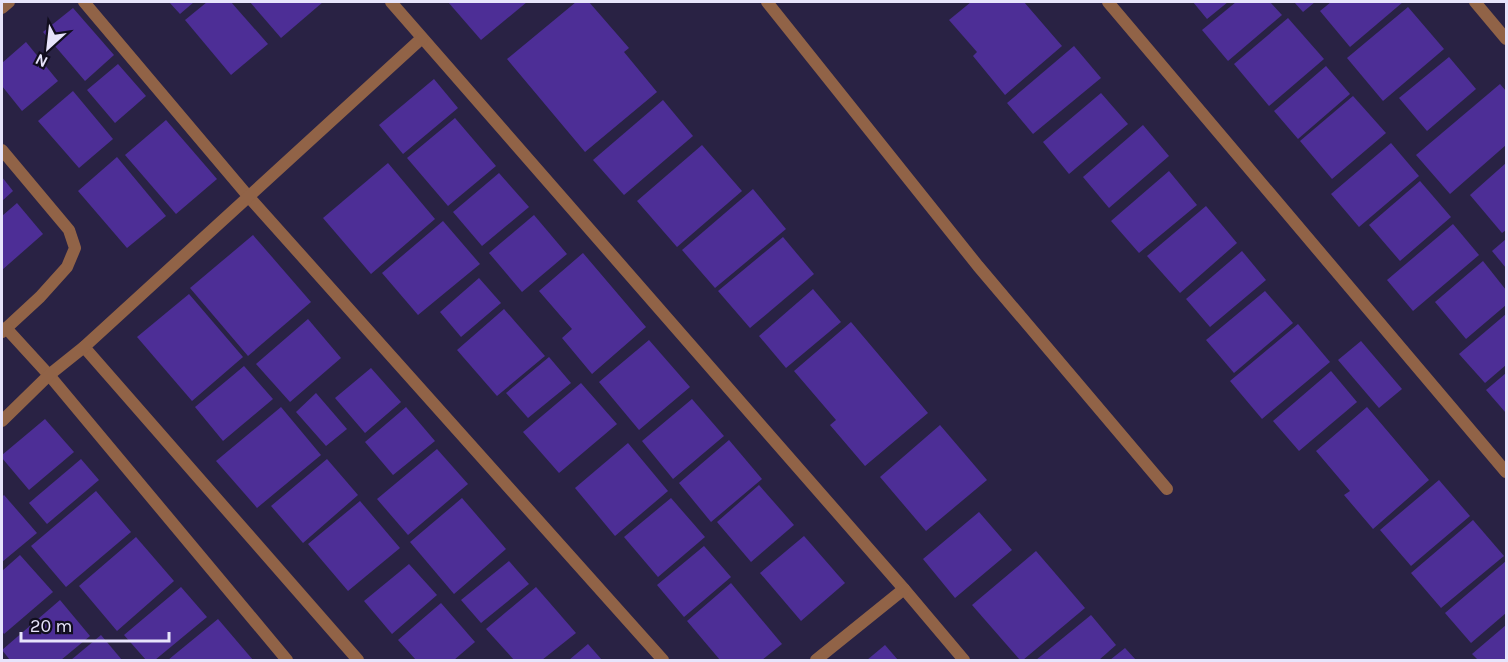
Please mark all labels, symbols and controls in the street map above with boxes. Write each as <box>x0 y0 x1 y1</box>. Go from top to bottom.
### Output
north arrow <box>18 18 78 78</box>
text: N <box>32 50 51 72</box>
scale bar <box>21 605 170 643</box>
text: 20 m <box>30 615 72 637</box>

